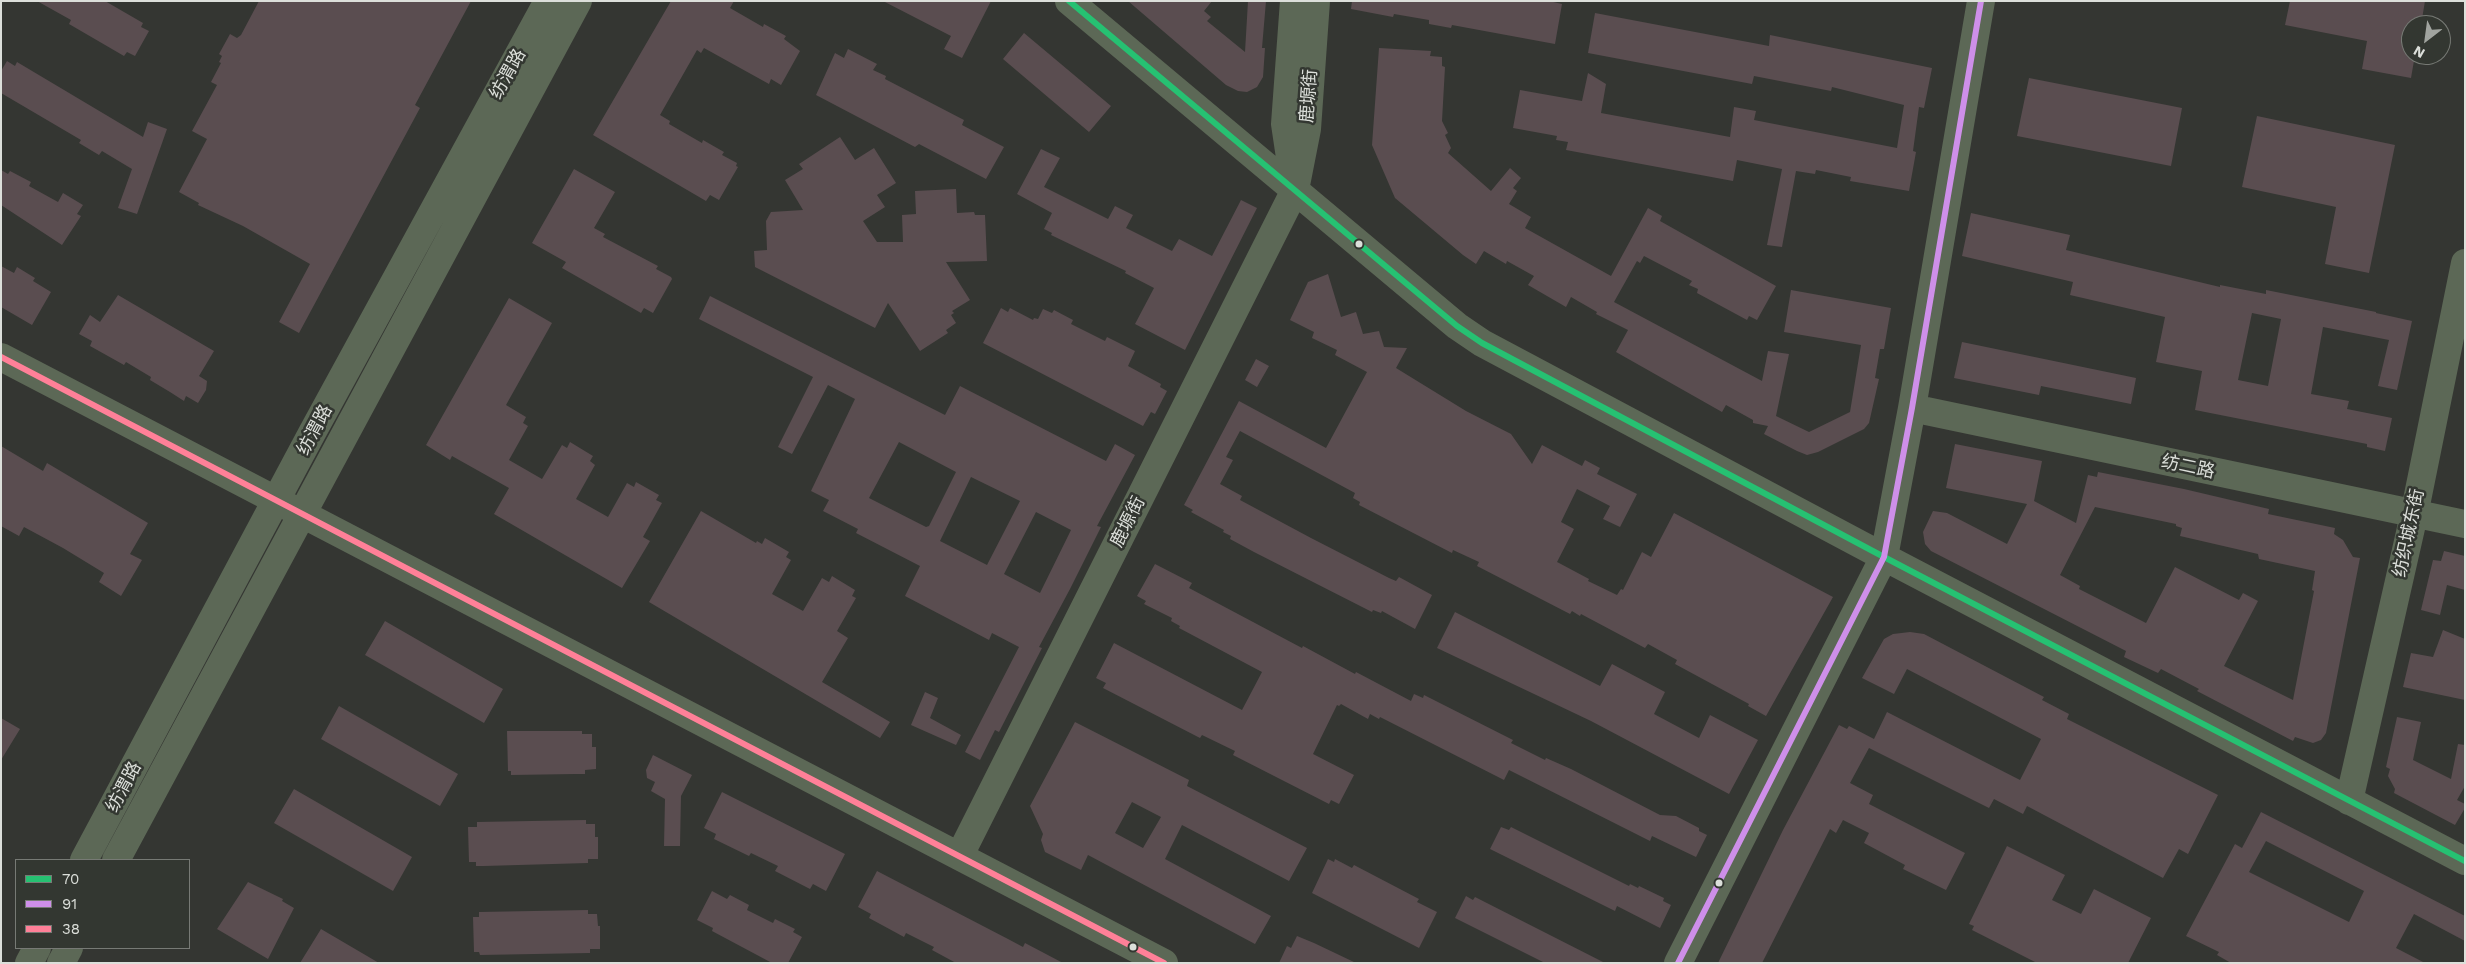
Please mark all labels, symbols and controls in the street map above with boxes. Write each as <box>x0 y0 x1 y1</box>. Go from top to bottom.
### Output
north arrow <box>2401 15 2451 65</box>
text: N <box>2411 43 2427 62</box>
street label: 纺渭路 <box>485 45 531 103</box>
street label: 鹿塬街 <box>1296 68 1322 124</box>
unlabelled marker <box>1354 239 1364 249</box>
street label: 纺渭路 <box>293 401 337 459</box>
street label: 纺二路 <box>2159 451 2217 483</box>
street label: 纺织城东街 <box>2389 487 2429 579</box>
street label: 鹿塬街 <box>1106 493 1150 551</box>
street label: 纺渭路 <box>102 758 146 816</box>
legend <box>15 859 190 949</box>
text: 70 <box>62 870 79 888</box>
unlabelled marker <box>1714 878 1724 888</box>
text: 91 <box>62 895 77 913</box>
text: 38 <box>62 920 80 938</box>
unlabelled marker <box>1128 942 1138 952</box>

